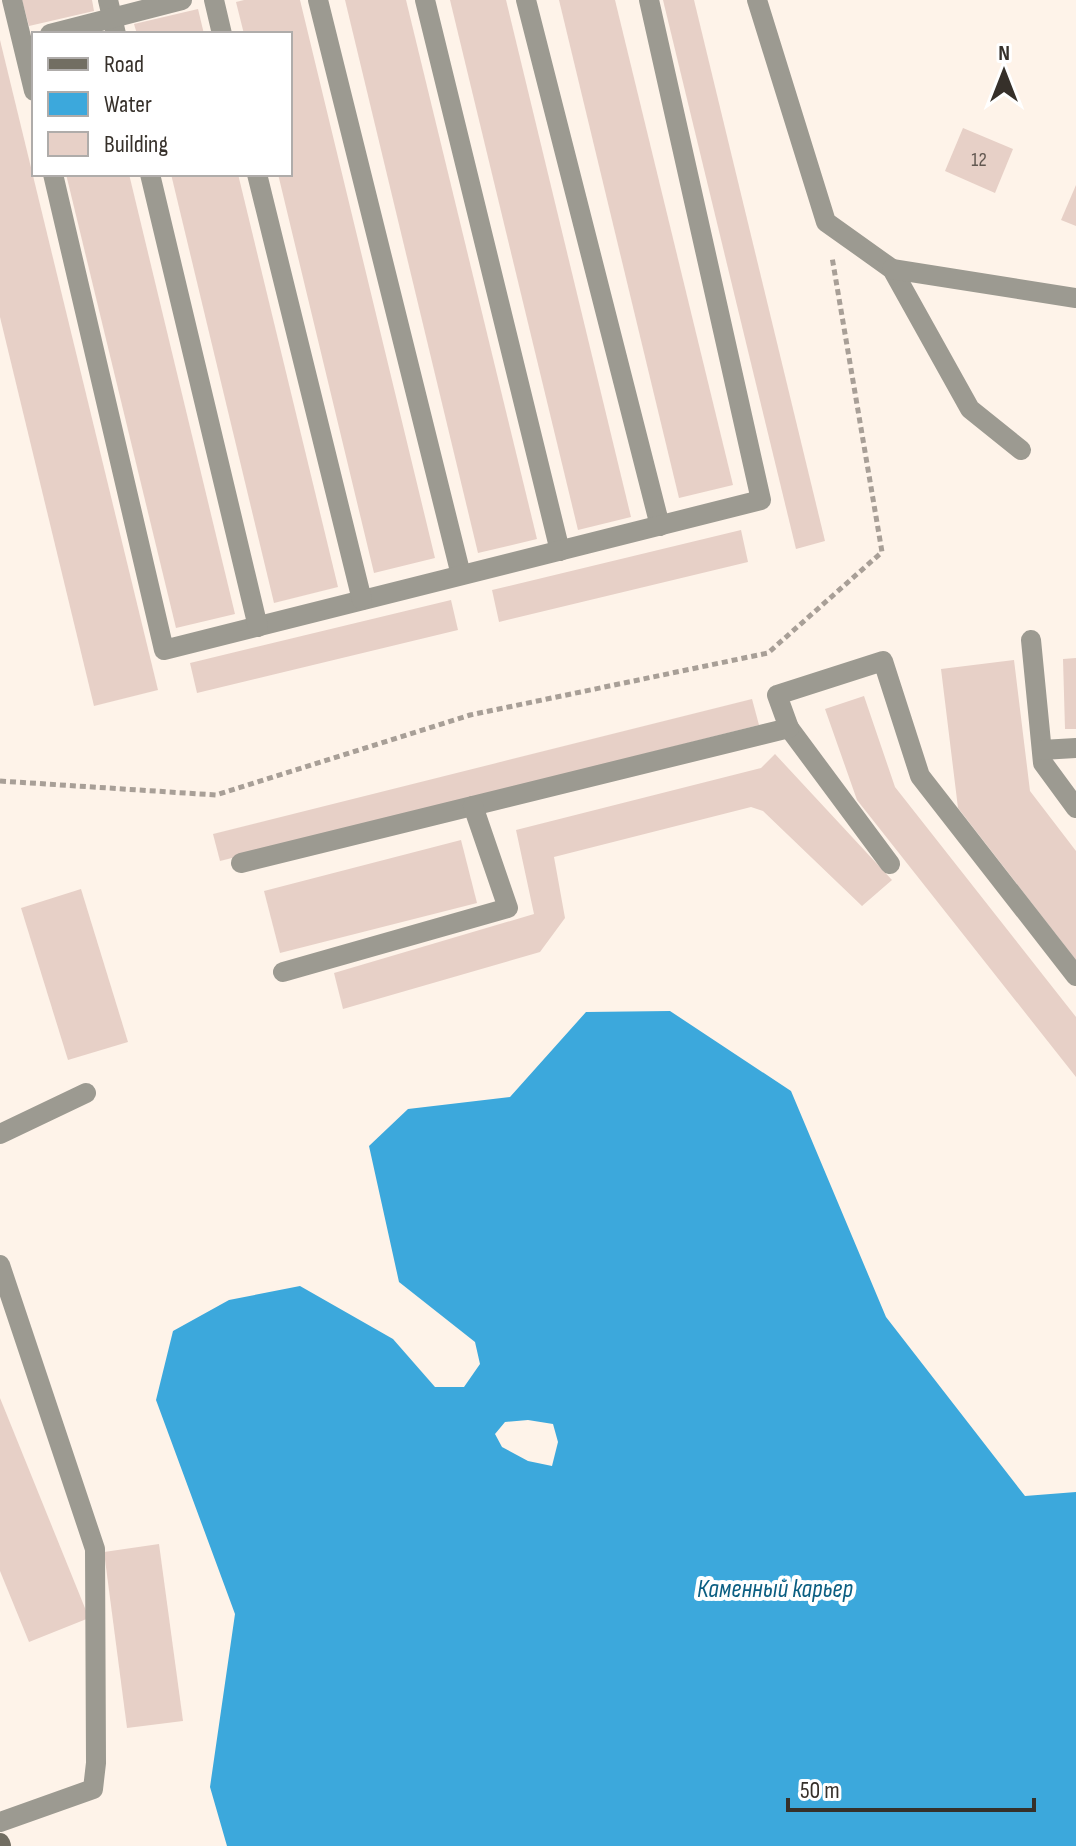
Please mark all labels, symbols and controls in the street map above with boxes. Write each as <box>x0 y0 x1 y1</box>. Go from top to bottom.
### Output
legend <box>32 32 292 176</box>
north arrow <box>964 32 1044 112</box>
text: N <box>998 40 1010 67</box>
text: Road <box>104 50 144 79</box>
text: Water <box>104 90 152 119</box>
text: Building <box>104 130 168 159</box>
house number: 12 <box>971 148 987 172</box>
water label: Каменный карьер <box>697 1574 853 1605</box>
scale bar <box>788 1762 1034 1812</box>
text: 50 m <box>800 1776 840 1805</box>

